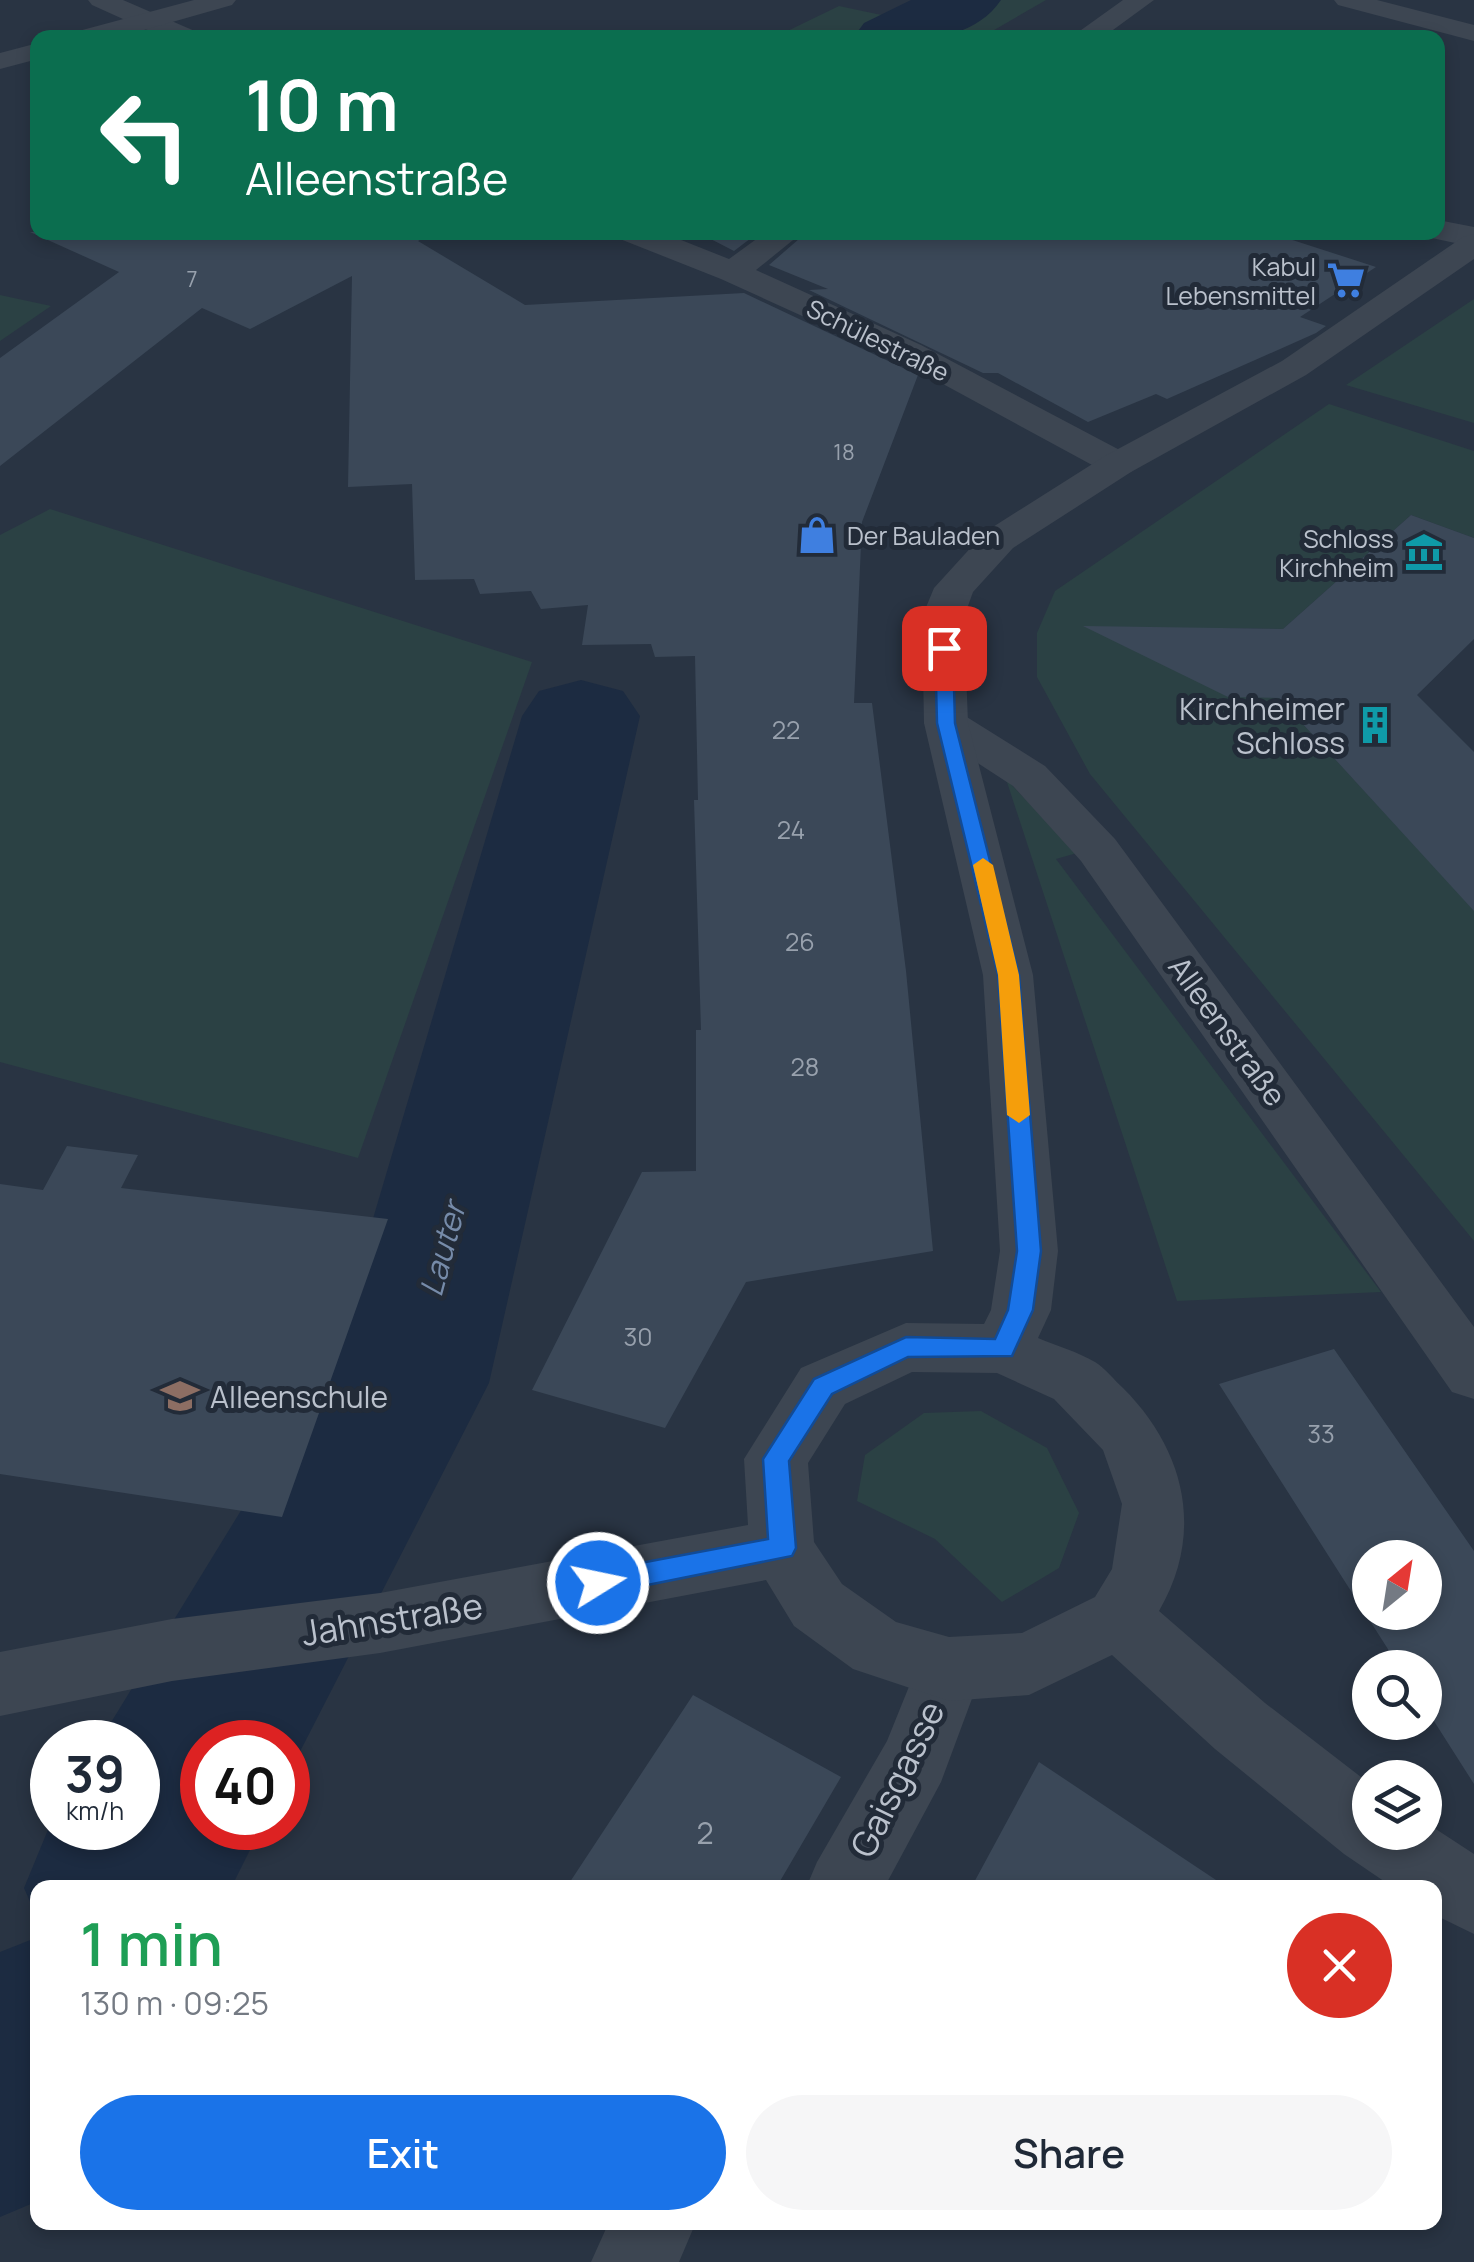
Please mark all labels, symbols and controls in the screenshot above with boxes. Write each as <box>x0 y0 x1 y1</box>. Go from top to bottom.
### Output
text: 10 m <box>245 56 399 152</box>
icon: left <box>80 70 210 200</box>
text: Alleenstraße <box>245 147 508 209</box>
place label: Kabul Lebensmittel <box>1166 249 1316 313</box>
supermarket icon: Kabul Lebensmittel <box>1325 259 1367 301</box>
house number: 7 <box>186 264 198 294</box>
street label: Schülestraße <box>801 290 955 390</box>
house number: 18 <box>833 437 855 467</box>
shop icon: Der Bauladen <box>796 514 838 556</box>
place label: Der Bauladen <box>847 518 1000 553</box>
place label: Schloss Kirchheim <box>1279 521 1394 585</box>
museum icon: Schloss Kirchheim <box>1403 531 1445 573</box>
pin <box>902 606 987 691</box>
icon: arrive <box>917 621 972 676</box>
place label: Kirchheimer Schloss <box>1179 688 1345 763</box>
building icon: Kirchheimer Schloss <box>1354 704 1396 746</box>
house number: 22 <box>772 712 800 747</box>
house number: 24 <box>777 812 805 847</box>
house number: 26 <box>785 924 815 959</box>
street label: Alleenstraße <box>1160 948 1296 1114</box>
house number: 28 <box>791 1049 819 1084</box>
water label: Lauter <box>408 1193 477 1301</box>
house number: 30 <box>623 1319 653 1354</box>
school or university icon: Alleenschule <box>159 1375 201 1417</box>
place label: Alleenschule <box>210 1376 388 1417</box>
house number: 33 <box>1307 1416 1335 1451</box>
position arrow <box>546 1531 650 1635</box>
north arrow <box>1352 1540 1442 1630</box>
map controls <box>1352 1540 1442 1850</box>
street label: Jahnstraße <box>298 1581 486 1657</box>
button: search <box>1352 1650 1442 1740</box>
street label: Gaisgasse <box>839 1693 955 1865</box>
speed limit sign: 40 <box>180 1720 310 1850</box>
text: 39 <box>65 1739 125 1807</box>
button: layers <box>1352 1760 1442 1850</box>
text: km/h <box>66 1793 124 1828</box>
house number: 2 <box>696 1812 714 1853</box>
text: 1 min <box>80 1902 223 1984</box>
button: close <box>1287 1913 1392 2018</box>
text: 130 m · 09:25 <box>80 1981 269 2025</box>
button: Exit <box>80 2095 726 2210</box>
button: Share <box>746 2095 1392 2210</box>

